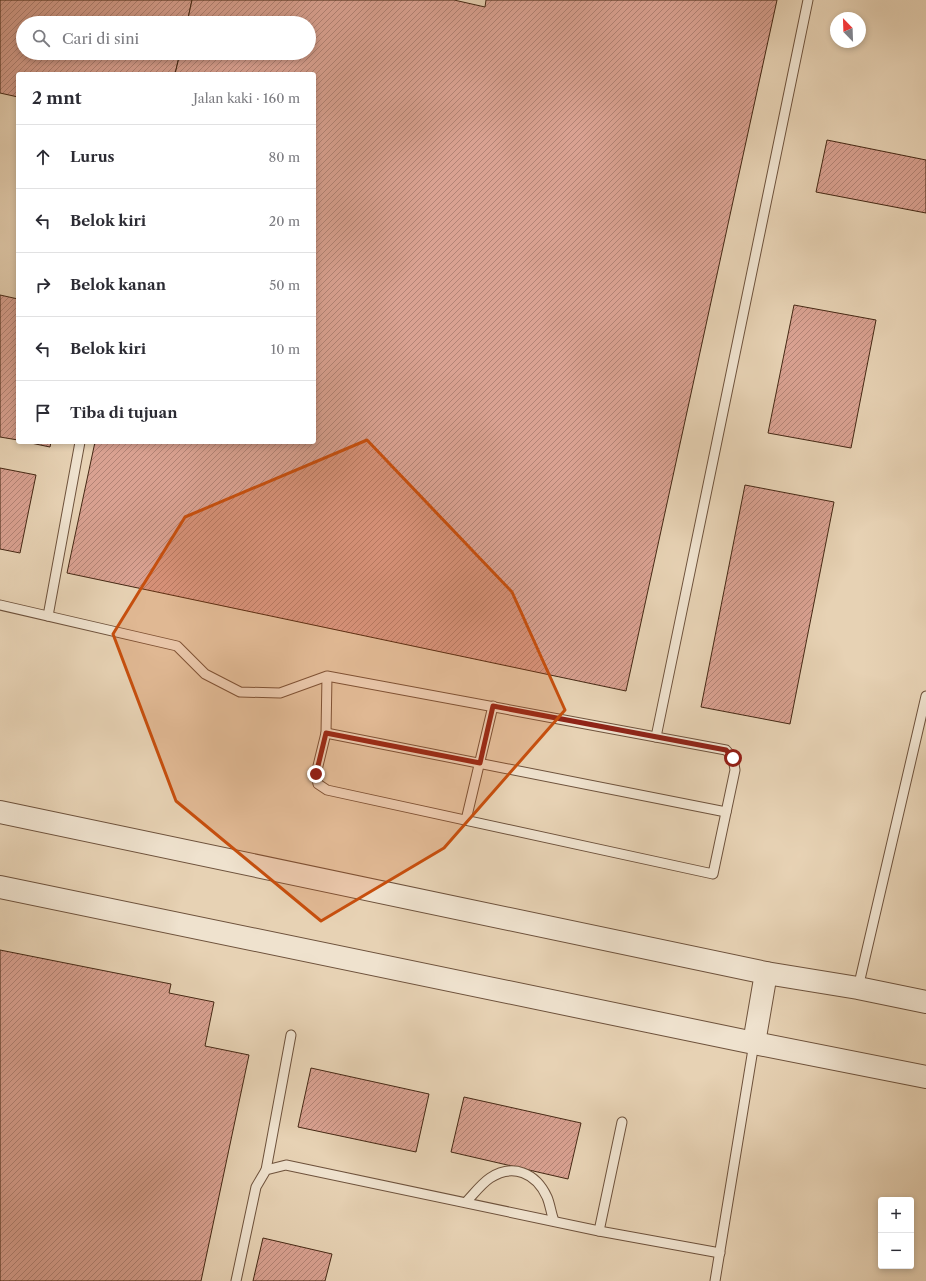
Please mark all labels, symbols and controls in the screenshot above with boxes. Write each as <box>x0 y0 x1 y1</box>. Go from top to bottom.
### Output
north arrow <box>830 12 866 48</box>
search box <box>16 16 316 60</box>
icon: search <box>30 27 52 49</box>
text: Cari di sini <box>62 29 139 48</box>
text: 2 mnt <box>32 88 82 108</box>
text: Jalan kaki · 160 m <box>193 90 300 106</box>
icon: ahead <box>32 146 54 168</box>
text: Lurus <box>70 147 115 166</box>
text: 80 m <box>268 149 300 165</box>
icon: left <box>32 210 54 232</box>
text: Belok kiri <box>70 211 146 230</box>
text: 20 m <box>269 213 300 229</box>
icon: right <box>32 274 54 296</box>
text: Belok kanan <box>70 275 166 294</box>
text: 50 m <box>269 277 300 293</box>
icon: left <box>32 338 54 360</box>
text: Belok kiri <box>70 339 146 358</box>
text: 10 m <box>271 341 300 357</box>
icon: arrive <box>32 402 54 424</box>
text: Tiba di tujuan <box>70 403 178 422</box>
route start <box>724 749 742 767</box>
route end <box>307 765 325 783</box>
map controls <box>878 1197 914 1269</box>
button: + <box>878 1197 914 1233</box>
button: − <box>878 1233 914 1269</box>

